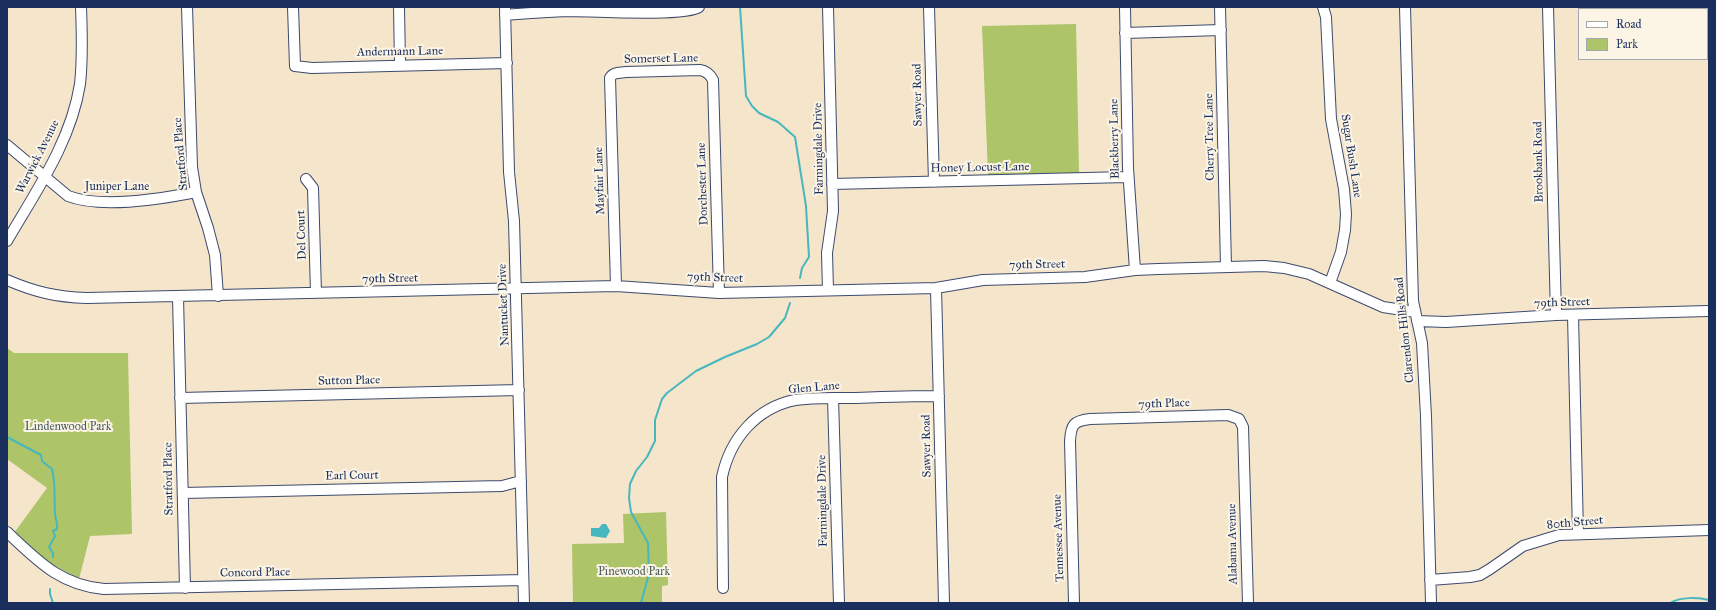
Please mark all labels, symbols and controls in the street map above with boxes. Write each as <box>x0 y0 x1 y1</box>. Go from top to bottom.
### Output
legend <box>1578 8 1708 60</box>
text: Road <box>1616 17 1642 31</box>
text: Park <box>1616 37 1638 51</box>
street label: Andermann Lane <box>357 44 443 60</box>
street label: Somerset Lane <box>624 51 698 67</box>
street label: Sawyer Road <box>910 63 926 127</box>
street label: Cherry Tree Lane <box>1202 93 1218 181</box>
street label: Blackberry Lane <box>1107 99 1123 179</box>
street label: Farmingdale Drive <box>811 103 827 195</box>
street label: Sugar Bush Lane <box>1337 113 1365 199</box>
street label: Stratford Place <box>171 117 191 191</box>
street label: Warwick Avenue <box>13 118 63 196</box>
street label: Brookbank Road <box>1531 121 1547 203</box>
street label: Dorchester Lane <box>694 142 712 226</box>
street label: Mayfair Lane <box>592 147 608 215</box>
street label: Honey Locust Lane <box>930 160 1030 176</box>
street label: Juniper Lane <box>85 180 149 194</box>
street label: Del Court <box>294 210 310 260</box>
street label: 79th Street <box>1009 257 1065 273</box>
street label: Nantucket Drive <box>495 264 513 346</box>
street label: 79th Street <box>687 270 743 286</box>
street label: 79th Street <box>362 271 418 287</box>
street label: Clarendon Hills Road <box>1392 276 1418 384</box>
street label: 79th Street <box>1534 295 1590 311</box>
street label: Sutton Place <box>318 373 380 389</box>
street label: Glen Lane <box>788 379 840 397</box>
street label: 79th Place <box>1138 396 1190 412</box>
street label: Sawyer Road <box>919 414 935 478</box>
park label: Lindenwood Park <box>25 420 111 434</box>
street label: Stratford Place <box>161 442 177 516</box>
street label: Farmingdale Drive <box>815 455 831 547</box>
street label: Earl Court <box>325 468 379 484</box>
street label: Tennessee Avenue <box>1050 494 1068 582</box>
street label: Alabama Avenue <box>1225 503 1241 585</box>
street label: 80th Street <box>1546 513 1604 533</box>
street label: Concord Place <box>220 565 290 581</box>
park label: Pinewood Park <box>598 565 670 579</box>

